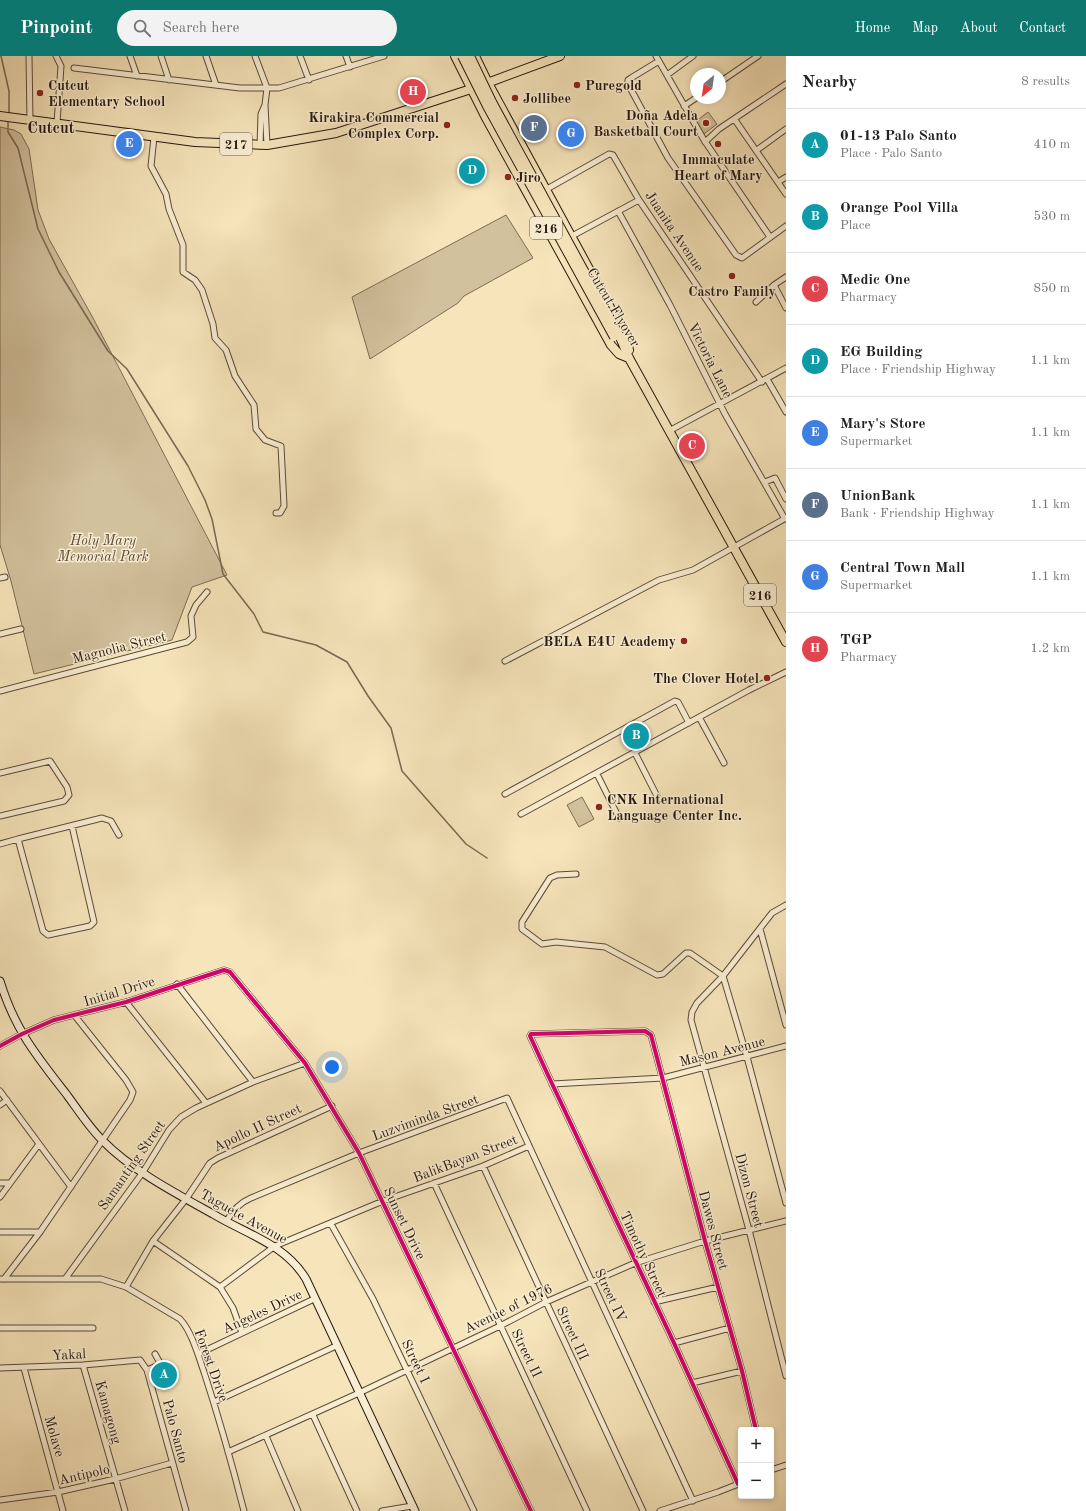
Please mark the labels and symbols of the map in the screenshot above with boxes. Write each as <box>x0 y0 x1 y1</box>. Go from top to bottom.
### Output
north arrow <box>690 68 726 104</box>
pin: H <box>400 77 426 107</box>
place label: Cutcut Elementary School <box>48 79 165 109</box>
place label: Puregold <box>585 79 642 93</box>
marker: Puregold <box>572 80 582 90</box>
marker: Cutcut Elementary School <box>35 88 45 98</box>
place label: Jollibee <box>523 92 571 106</box>
marker: Jollibee <box>510 93 520 103</box>
place label: Doña Adela Basketball Court <box>593 109 698 139</box>
place label: Kirakira Commercial Complex Corp. <box>308 111 439 141</box>
pin: F <box>521 113 547 143</box>
marker: Doña Adela Basketball Court <box>701 118 711 128</box>
pin: G <box>558 119 584 149</box>
marker: Kirakira Commercial Complex Corp. <box>442 120 452 130</box>
district label: Cutcut <box>27 121 75 137</box>
pin: E <box>116 129 142 159</box>
road number: 217 <box>220 133 252 155</box>
marker: Immaculate Heart of Mary <box>713 139 723 149</box>
place label: Immaculate Heart of Mary <box>673 153 763 183</box>
pin: D <box>459 156 485 186</box>
place label: Jiro <box>516 171 541 185</box>
marker: Jiro <box>503 172 513 182</box>
street label: Juanita Avenue <box>642 189 706 274</box>
road number: 216 <box>530 217 562 239</box>
street label: Cutcut Flyover <box>584 266 642 350</box>
marker: Castro Family <box>727 271 737 281</box>
place label: Castro Family <box>688 285 776 299</box>
street label: Victoria Lane <box>685 320 735 400</box>
pin: C <box>679 431 705 461</box>
park label: Holy Mary Memorial Park <box>56 534 149 564</box>
road number: 216 <box>744 584 776 606</box>
street label: Magnolia Street <box>71 630 168 666</box>
place label: BELA E4U Academy <box>543 635 676 649</box>
marker: BELA E4U Academy <box>679 636 689 646</box>
place label: The Clover Hotel <box>653 672 759 686</box>
marker: The Clover Hotel <box>762 673 772 683</box>
pin: B <box>623 721 649 751</box>
place label: CNK International Language Center Inc. <box>607 793 742 823</box>
marker: CNK International Language Center Inc. <box>594 802 604 812</box>
street label: Initial Drive <box>82 974 157 1009</box>
street label: Mason Avenue <box>678 1035 766 1069</box>
your location <box>322 1057 342 1077</box>
street label: Luzviminda Street <box>370 1092 480 1144</box>
street label: Apollo II Street <box>211 1101 304 1154</box>
street label: Samanting Street <box>96 1118 168 1213</box>
street label: BalikBayan Street <box>411 1133 519 1185</box>
street label: Dizon Street <box>732 1152 766 1229</box>
street label: Sunset Drive <box>381 1185 428 1262</box>
street label: Taguete Avenue <box>198 1187 289 1247</box>
street label: Dawes Street <box>696 1189 730 1271</box>
street label: Timothy Street <box>617 1209 669 1300</box>
street label: Street IV <box>592 1266 629 1325</box>
street label: Avenue of 1976 <box>462 1281 555 1336</box>
street label: Angeles Drive <box>220 1287 304 1336</box>
street label: Street III <box>554 1304 591 1362</box>
street label: Forest Drive <box>191 1327 231 1403</box>
street label: Street II <box>508 1327 544 1380</box>
street label: Street I <box>399 1337 432 1385</box>
street label: Yakal <box>52 1347 87 1363</box>
pin: A <box>151 1360 177 1390</box>
street label: Kamagong <box>92 1379 124 1446</box>
street label: Palo Santo <box>160 1398 190 1465</box>
street label: Molave <box>42 1414 67 1458</box>
street label: Antipolo <box>57 1462 111 1488</box>

